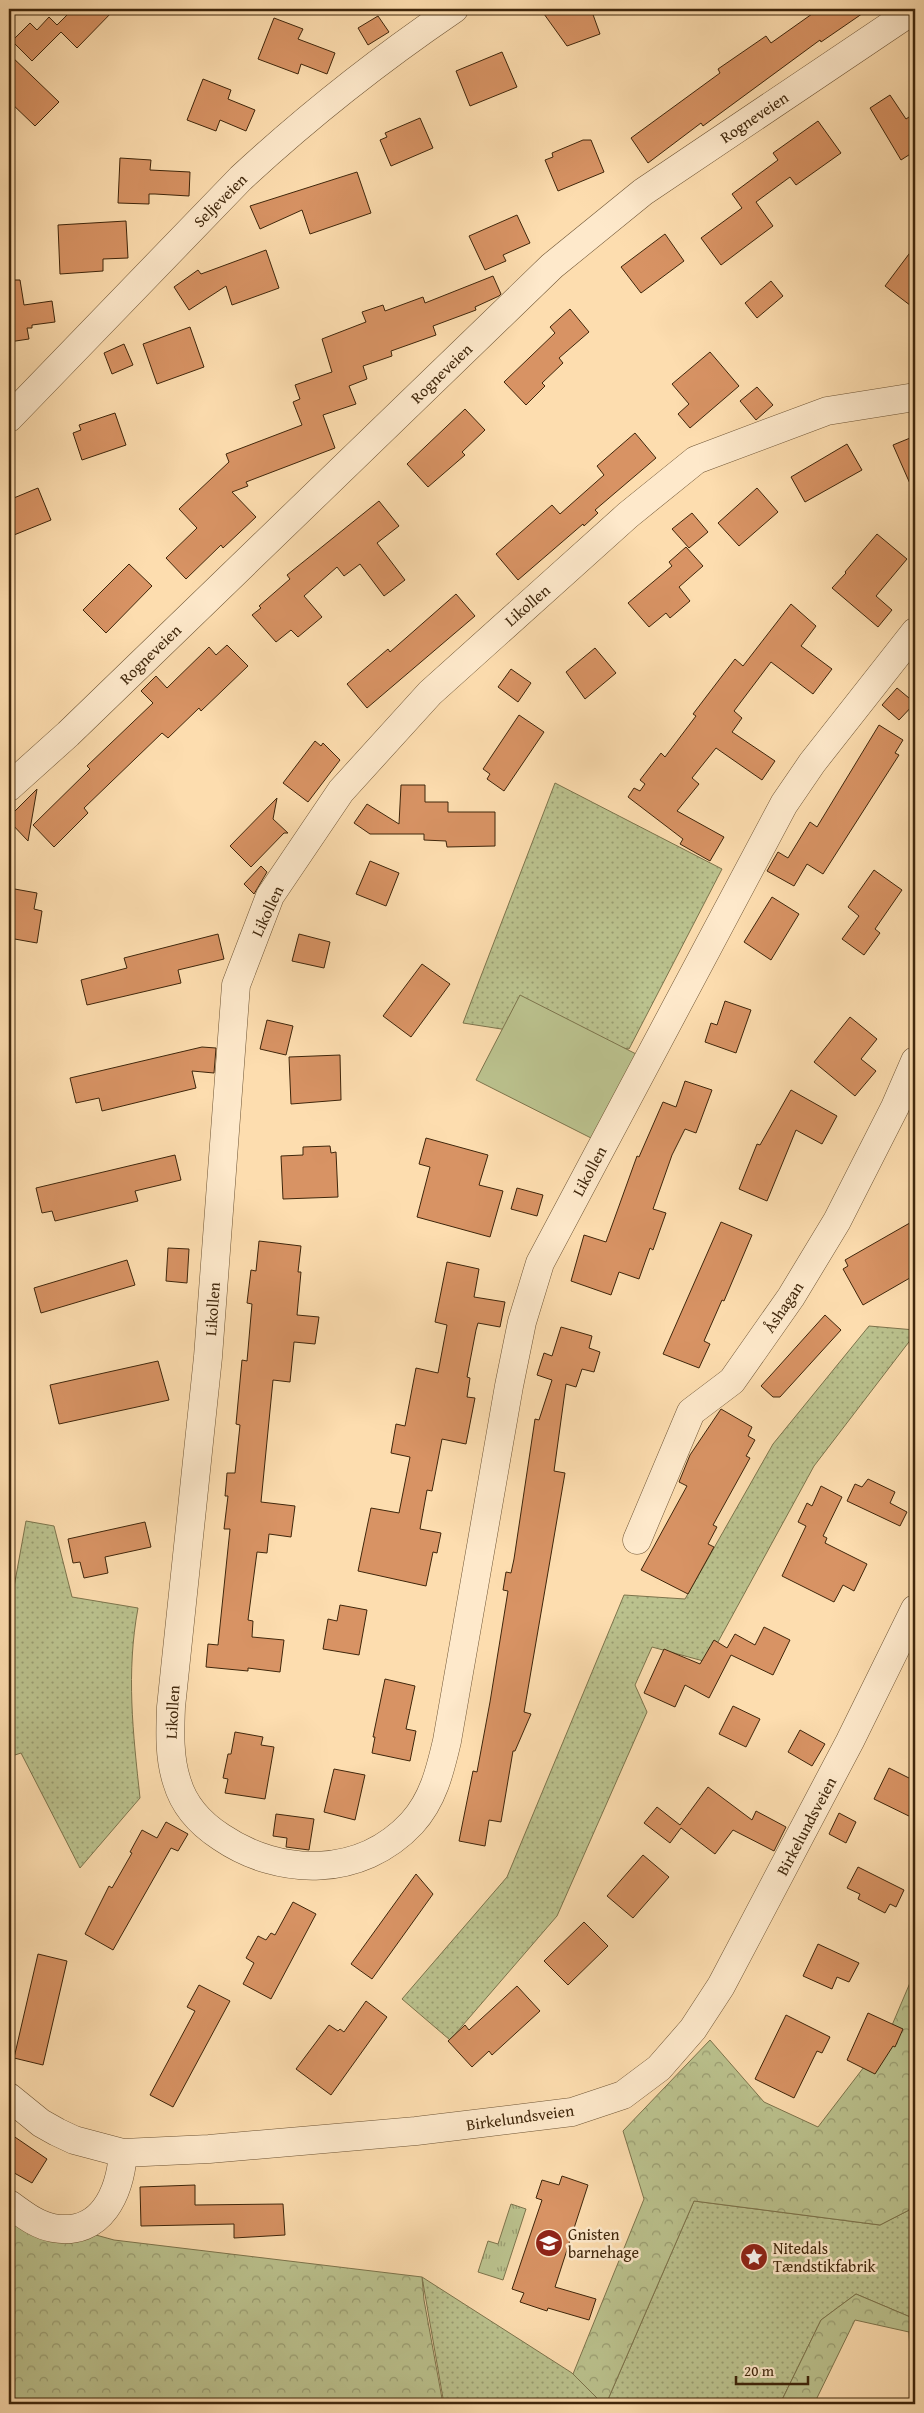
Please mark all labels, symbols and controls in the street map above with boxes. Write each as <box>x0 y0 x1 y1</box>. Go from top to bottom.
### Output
street label: Rogneveien <box>715 85 793 149</box>
street label: Seljeveien <box>188 168 252 232</box>
street label: Rogneveien <box>405 337 477 409</box>
street label: Likollen <box>499 578 555 632</box>
street label: Rogneveien <box>114 618 186 690</box>
street label: Likollen <box>245 882 289 940</box>
street label: Likollen <box>566 1142 612 1200</box>
street label: Åshagan <box>757 1277 809 1337</box>
street label: Likollen <box>198 1281 226 1337</box>
street label: Likollen <box>159 1685 185 1739</box>
street label: Birkelundsveien <box>770 1772 842 1880</box>
street label: Birkelundsveien <box>465 2098 575 2136</box>
place label: Gnisten barnehage <box>568 2222 639 2264</box>
school or university icon: Gnisten barnehage <box>534 2228 564 2258</box>
place label: Nitedals Tændstikfabrik <box>773 2236 876 2278</box>
place icon: Nitedals Tændstikfabrik <box>739 2242 769 2272</box>
scale bar <box>736 2353 809 2385</box>
text: 20 m <box>744 2360 775 2381</box>

